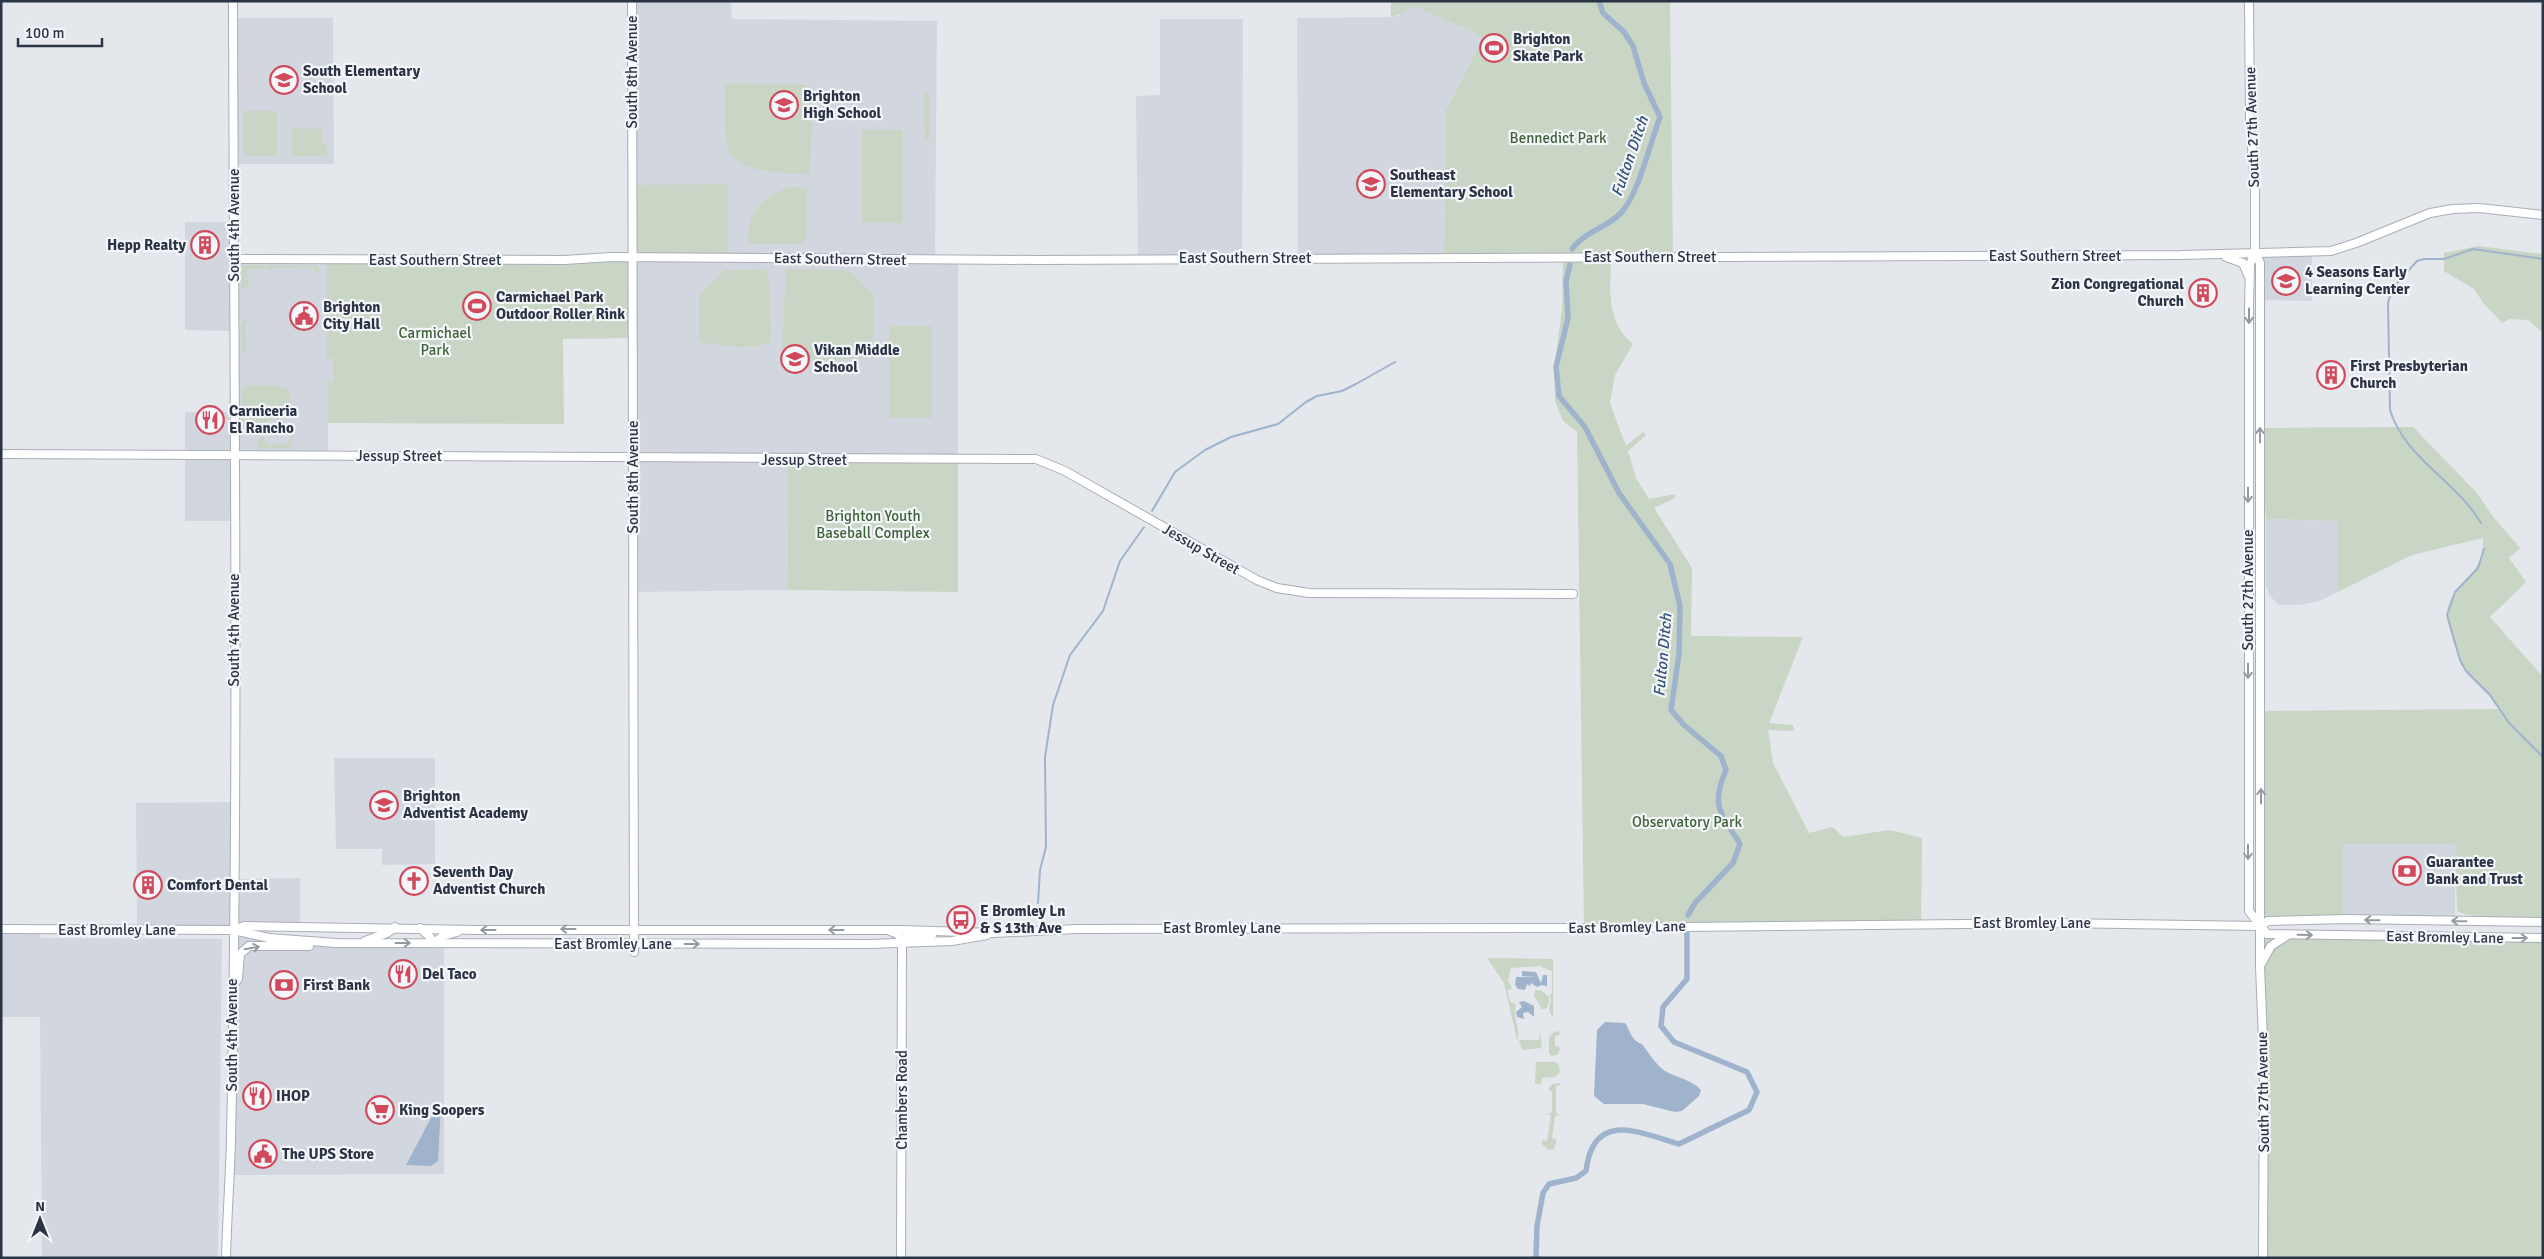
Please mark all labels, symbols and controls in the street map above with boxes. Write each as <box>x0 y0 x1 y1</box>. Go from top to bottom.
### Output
scale bar <box>18 15 101 47</box>
street label: South 8th Avenue <box>623 16 641 128</box>
text: 100 m <box>25 24 65 42</box>
place label: Brighton Skate Park <box>1513 30 1583 65</box>
sports icon: Brighton Skate Park <box>1479 33 1509 63</box>
place label: South Elementary School <box>303 62 421 97</box>
school or university icon: South Elementary School <box>269 65 299 95</box>
street label: South 27th Avenue <box>2241 66 2263 188</box>
place label: Brighton High School <box>803 87 882 122</box>
school or university icon: Brighton High School <box>769 90 799 120</box>
water label: Fulton Ditch <box>1607 112 1653 199</box>
park label: Bennedict Park <box>1510 129 1607 147</box>
place label: Southeast Elementary School <box>1390 166 1513 201</box>
street label: South 4th Avenue <box>225 169 243 281</box>
school or university icon: Southeast Elementary School <box>1356 169 1386 199</box>
building icon: Hepp Realty <box>190 230 220 260</box>
place label: Hepp Realty <box>107 236 187 254</box>
street label: East Southern Street <box>1989 247 2121 265</box>
street label: East Southern Street <box>1584 248 1716 266</box>
street label: East Southern Street <box>774 249 906 269</box>
street label: East Southern Street <box>1179 249 1311 267</box>
street label: East Southern Street <box>369 251 501 269</box>
place label: 4 Seasons Early Learning Center <box>2305 263 2410 298</box>
school or university icon: 4 Seasons Early Learning Center <box>2271 266 2301 296</box>
place label: Zion Congregational Church <box>2051 275 2184 310</box>
building icon: Zion Congregational Church <box>2188 278 2218 308</box>
place label: Carmichael Park Outdoor Roller Rink <box>496 288 625 323</box>
sports icon: Carmichael Park Outdoor Roller Rink <box>462 291 492 321</box>
place label: Brighton City Hall <box>323 298 381 333</box>
public building icon: Brighton City Hall <box>289 301 319 331</box>
one-way arrow <box>2244 308 2254 324</box>
park label: Carmichael Park <box>399 324 471 359</box>
place label: Vikan Middle School <box>814 341 900 376</box>
school or university icon: Vikan Middle School <box>780 344 810 374</box>
place label: First Presbyterian Church <box>2350 357 2468 392</box>
building icon: First Presbyterian Church <box>2316 360 2346 390</box>
place label: Carniceria El Rancho <box>229 402 298 437</box>
restaurant icon: Carniceria El Rancho <box>195 405 225 435</box>
street label: South 8th Avenue <box>624 421 642 533</box>
one-way arrow <box>2256 427 2265 443</box>
street label: Jessup Street <box>356 447 442 465</box>
street label: Jessup Street <box>761 451 847 469</box>
one-way arrow <box>2243 486 2253 503</box>
park label: Brighton Youth Baseball Complex <box>816 507 930 542</box>
street label: Jessup Street <box>1159 520 1243 578</box>
street label: South 27th Avenue <box>2239 530 2257 650</box>
street label: South 4th Avenue <box>225 574 243 686</box>
water label: Fulton Ditch <box>1649 611 1677 698</box>
one-way arrow <box>2243 663 2253 679</box>
place label: Brighton Adventist Academy <box>403 787 528 822</box>
one-way arrow <box>2256 788 2266 804</box>
school or university icon: Brighton Adventist Academy <box>369 790 399 820</box>
park label: Observatory Park <box>1632 813 1742 831</box>
one-way arrow <box>2243 844 2253 860</box>
place label: Guarantee Bank and Trust <box>2426 853 2523 888</box>
bank icon: Guarantee Bank and Trust <box>2392 856 2422 886</box>
place label: Seventh Day Adventist Church <box>433 863 545 898</box>
church icon: Seventh Day Adventist Church <box>399 866 429 896</box>
building icon: Comfort Dental <box>133 870 163 900</box>
place label: Comfort Dental <box>167 876 269 894</box>
place label: E Bromley Ln & S 13th Ave <box>980 902 1065 937</box>
bus stop icon: E Bromley Ln & S 13th Ave <box>946 905 976 935</box>
street label: East Bromley Lane <box>1973 914 2091 932</box>
one-way arrow <box>2364 915 2380 925</box>
one-way arrow <box>2451 916 2468 926</box>
street label: East Bromley Lane <box>1568 917 1686 937</box>
street label: East Bromley Lane <box>1163 919 1281 937</box>
street label: East Bromley Lane <box>58 921 176 939</box>
one-way arrow <box>560 924 576 934</box>
one-way arrow <box>480 925 496 935</box>
one-way arrow <box>829 925 845 935</box>
street label: East Bromley Lane <box>2386 927 2504 947</box>
one-way arrow <box>2296 930 2313 940</box>
one-way arrow <box>2512 933 2528 943</box>
street label: East Bromley Lane <box>554 935 672 953</box>
one-way arrow <box>394 938 411 948</box>
one-way arrow <box>683 939 699 949</box>
one-way arrow <box>244 942 260 952</box>
restaurant icon: Del Taco <box>388 959 418 989</box>
place label: Del Taco <box>422 965 477 983</box>
bank icon: First Bank <box>269 970 299 1000</box>
place label: First Bank <box>303 976 370 994</box>
street label: South 4th Avenue <box>223 979 241 1091</box>
street label: South 27th Avenue <box>2253 1031 2273 1153</box>
street label: Chambers Road <box>893 1050 911 1150</box>
restaurant icon: IHOP <box>242 1081 272 1111</box>
place label: IHOP <box>276 1087 310 1105</box>
supermarket icon: King Soopers <box>365 1095 395 1125</box>
place label: King Soopers <box>399 1101 485 1119</box>
public building icon: The UPS Store <box>248 1139 278 1169</box>
place label: The UPS Store <box>282 1145 374 1163</box>
north arrow <box>15 1194 65 1244</box>
text: N <box>35 1198 45 1215</box>

